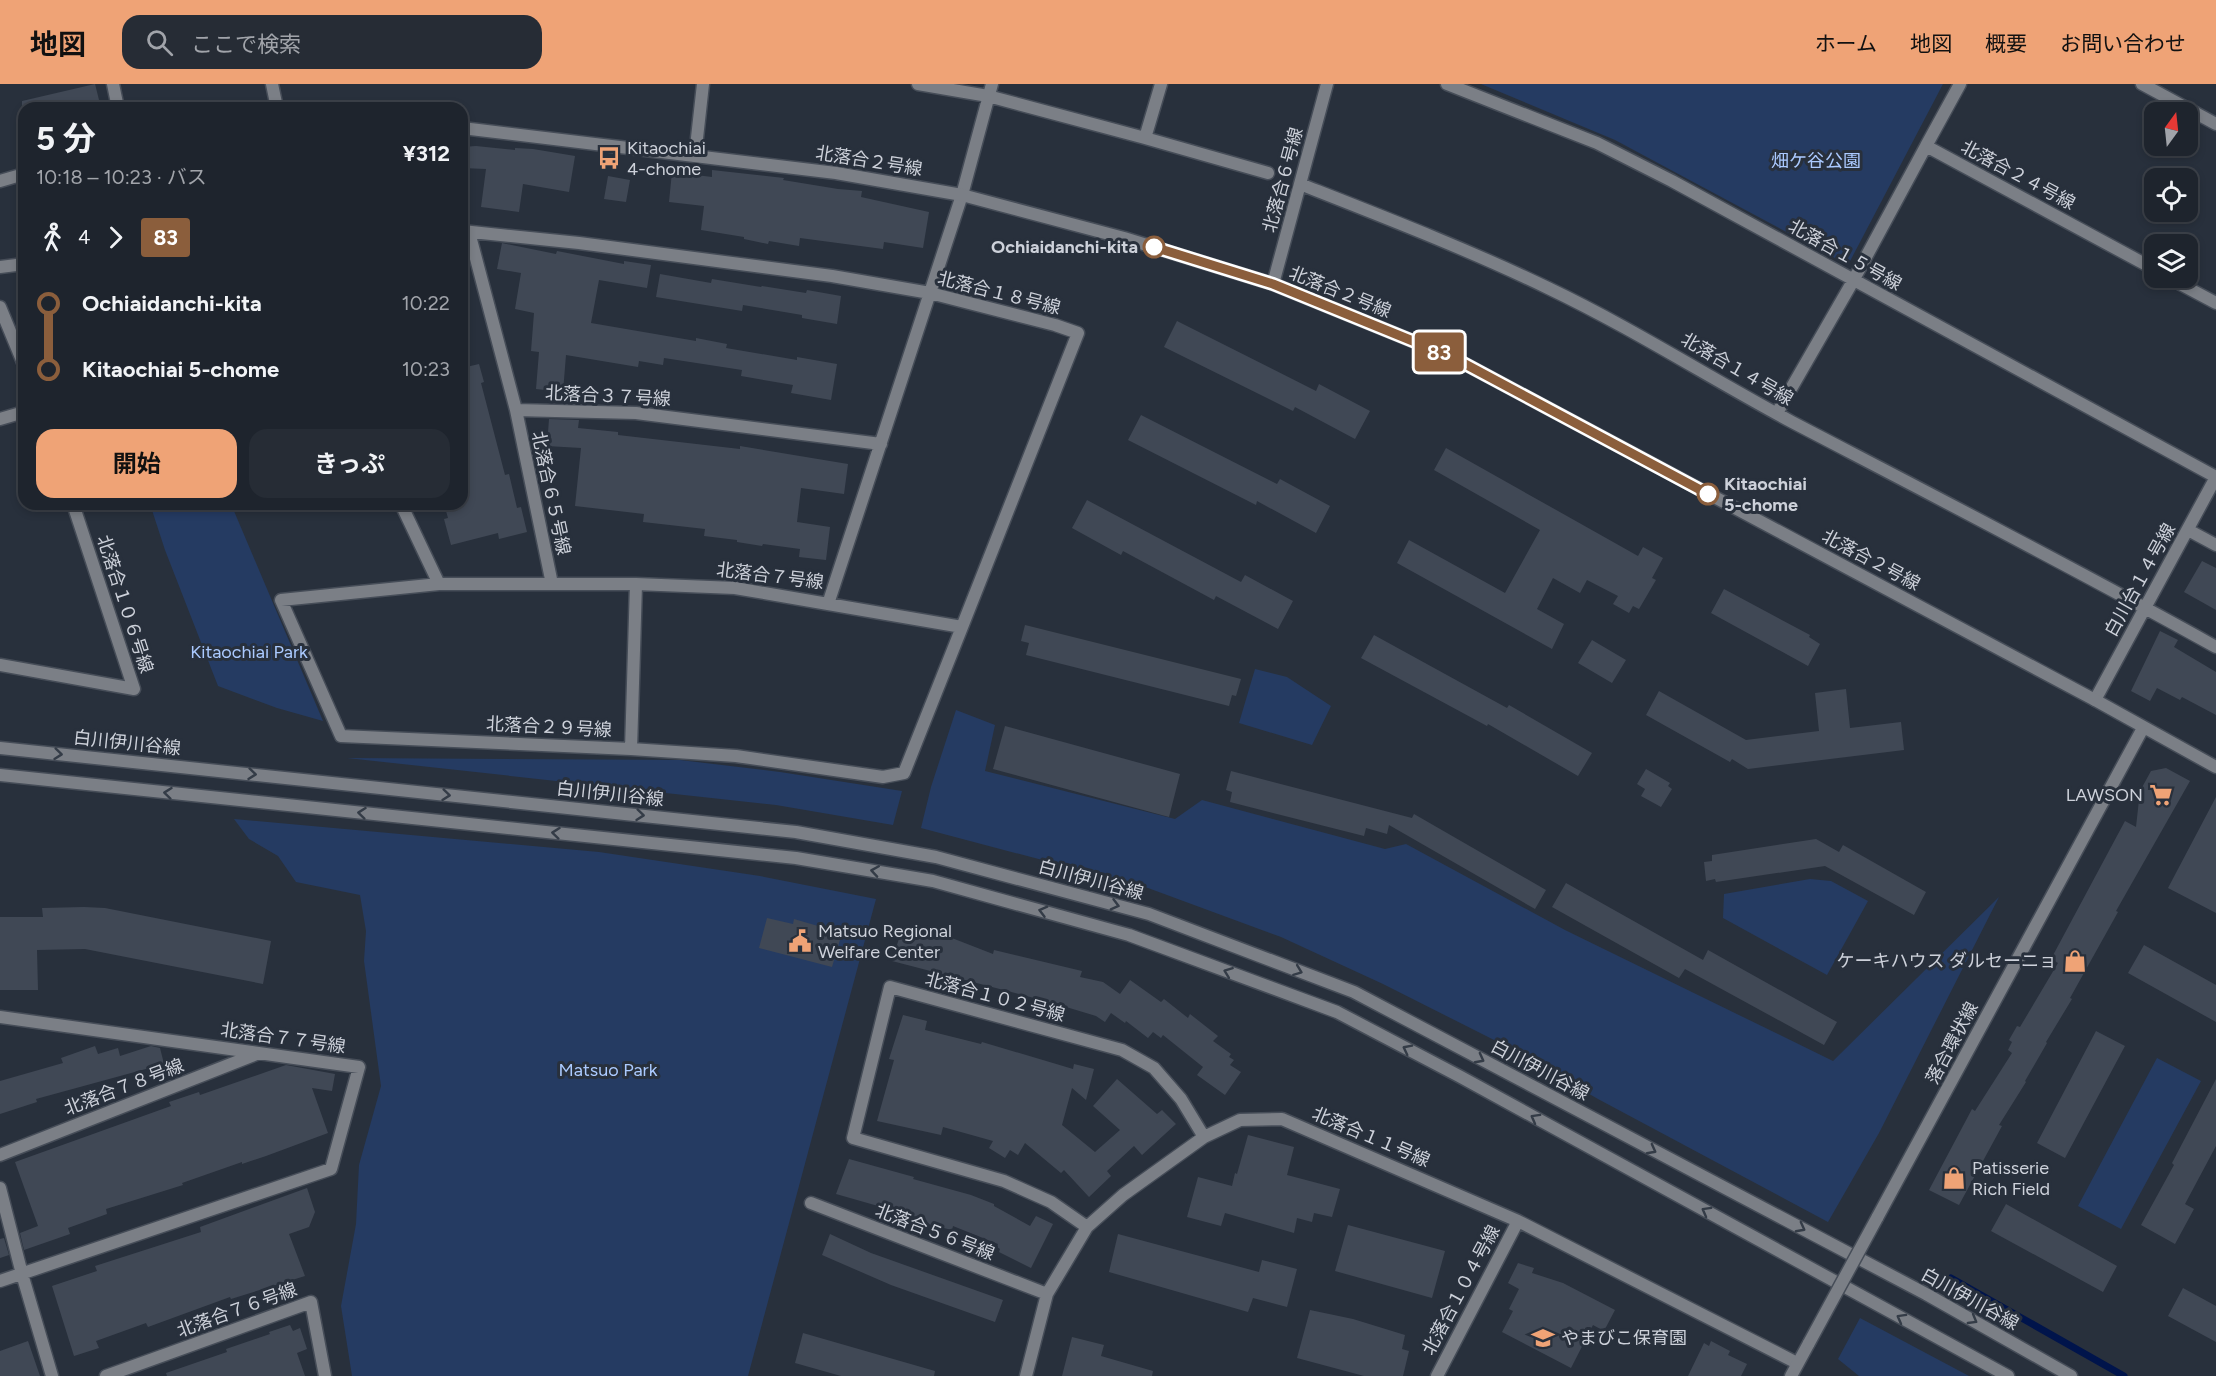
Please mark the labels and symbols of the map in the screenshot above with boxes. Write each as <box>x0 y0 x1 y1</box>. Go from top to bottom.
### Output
north arrow <box>2144 102 2198 156</box>
street label: 北落合６号線 <box>1258 125 1308 235</box>
street label: 北落合２４号線 <box>1957 136 2079 214</box>
place label: Kitaochiai 4-chome <box>627 137 706 180</box>
street label: 北落合２号線 <box>814 142 924 180</box>
bus stop icon: Kitaochiai 4-chome <box>596 145 622 171</box>
park label: 畑ケ谷公園 <box>1771 150 1861 172</box>
street label: 北落合１５号線 <box>1785 215 1905 295</box>
place label: Ochiaidanchi-kita <box>991 236 1138 258</box>
marker: Ochiaidanchi-kita <box>1143 236 1165 258</box>
street label: 北落合２号線 <box>1286 262 1394 322</box>
street label: 北落合１８号線 <box>935 267 1063 319</box>
street label: 北落合１４号線 <box>1677 328 1797 410</box>
line badge: 83 <box>1412 332 1466 372</box>
street label: 北落合３７号線 <box>545 382 671 410</box>
street label: 北落合６５号線 <box>527 429 575 557</box>
place label: Kitaochiai 5-chome <box>1724 473 1807 516</box>
marker: Kitaochiai 5-chome <box>1697 483 1719 505</box>
street label: 白川台１４号線 <box>2100 520 2180 640</box>
street label: 北落合２号線 <box>1818 525 1924 595</box>
street label: 北落合１０６号線 <box>92 532 158 676</box>
street label: 北落合７号線 <box>715 559 825 593</box>
park label: Kitaochiai Park <box>190 641 308 663</box>
street label: 北落合２９号線 <box>486 713 612 741</box>
street label: 白川伊川谷線 <box>72 726 182 760</box>
one-way arrow <box>54 747 63 760</box>
one-way arrow <box>248 768 257 780</box>
street label: 白川伊川谷線 <box>555 777 665 811</box>
supermarket icon: LAWSON <box>2148 782 2174 808</box>
place label: LAWSON <box>2066 784 2143 806</box>
one-way arrow <box>164 787 173 800</box>
one-way arrow <box>441 788 451 801</box>
one-way arrow <box>358 807 367 820</box>
one-way arrow <box>635 809 644 821</box>
one-way arrow <box>552 827 561 840</box>
street label: 白川伊川谷線 <box>1036 855 1146 905</box>
one-way arrow <box>870 866 879 878</box>
one-way arrow <box>1109 897 1119 910</box>
one-way arrow <box>1038 906 1049 918</box>
place label: Matsuo Regional Welfare Center <box>818 920 952 963</box>
public building icon: Matsuo Regional Welfare Center <box>787 928 813 954</box>
shop icon: ケーキハウス ダルセーニョ <box>2062 948 2088 974</box>
place label: ケーキハウス ダルセーニョ <box>1837 950 2057 972</box>
one-way arrow <box>1292 963 1303 976</box>
one-way arrow <box>1223 966 1234 979</box>
street label: 北落合１０２号線 <box>923 968 1067 1026</box>
street label: 落合環状線 <box>1921 998 1983 1088</box>
street label: 北落合７７号線 <box>219 1018 347 1058</box>
street label: 白川伊川谷線 <box>1487 1035 1593 1105</box>
one-way arrow <box>1403 1045 1413 1056</box>
one-way arrow <box>1473 1051 1484 1063</box>
street label: 北落合７８号線 <box>61 1054 187 1120</box>
park label: Matsuo Park <box>559 1059 658 1081</box>
street label: 北落合１１号線 <box>1309 1102 1433 1172</box>
one-way arrow <box>1531 1114 1542 1125</box>
one-way arrow <box>1646 1142 1657 1154</box>
place label: Patisserie Rich Field <box>1972 1157 2050 1200</box>
shop icon: Patisserie Rich Field <box>1941 1165 1967 1191</box>
street label: 北落合５６号線 <box>872 1199 998 1265</box>
one-way arrow <box>1702 1207 1713 1218</box>
street label: 北落合１０４号線 <box>1417 1221 1505 1359</box>
one-way arrow <box>1795 1221 1805 1232</box>
street label: 白川伊川谷線 <box>1917 1263 2023 1335</box>
street label: 北落合７６号線 <box>174 1278 300 1342</box>
one-way arrow <box>1966 1313 1977 1325</box>
one-way arrow <box>1897 1314 1907 1325</box>
school or university icon: やまびこ保育園 <box>1530 1325 1556 1351</box>
place label: やまびこ保育園 <box>1561 1327 1687 1349</box>

